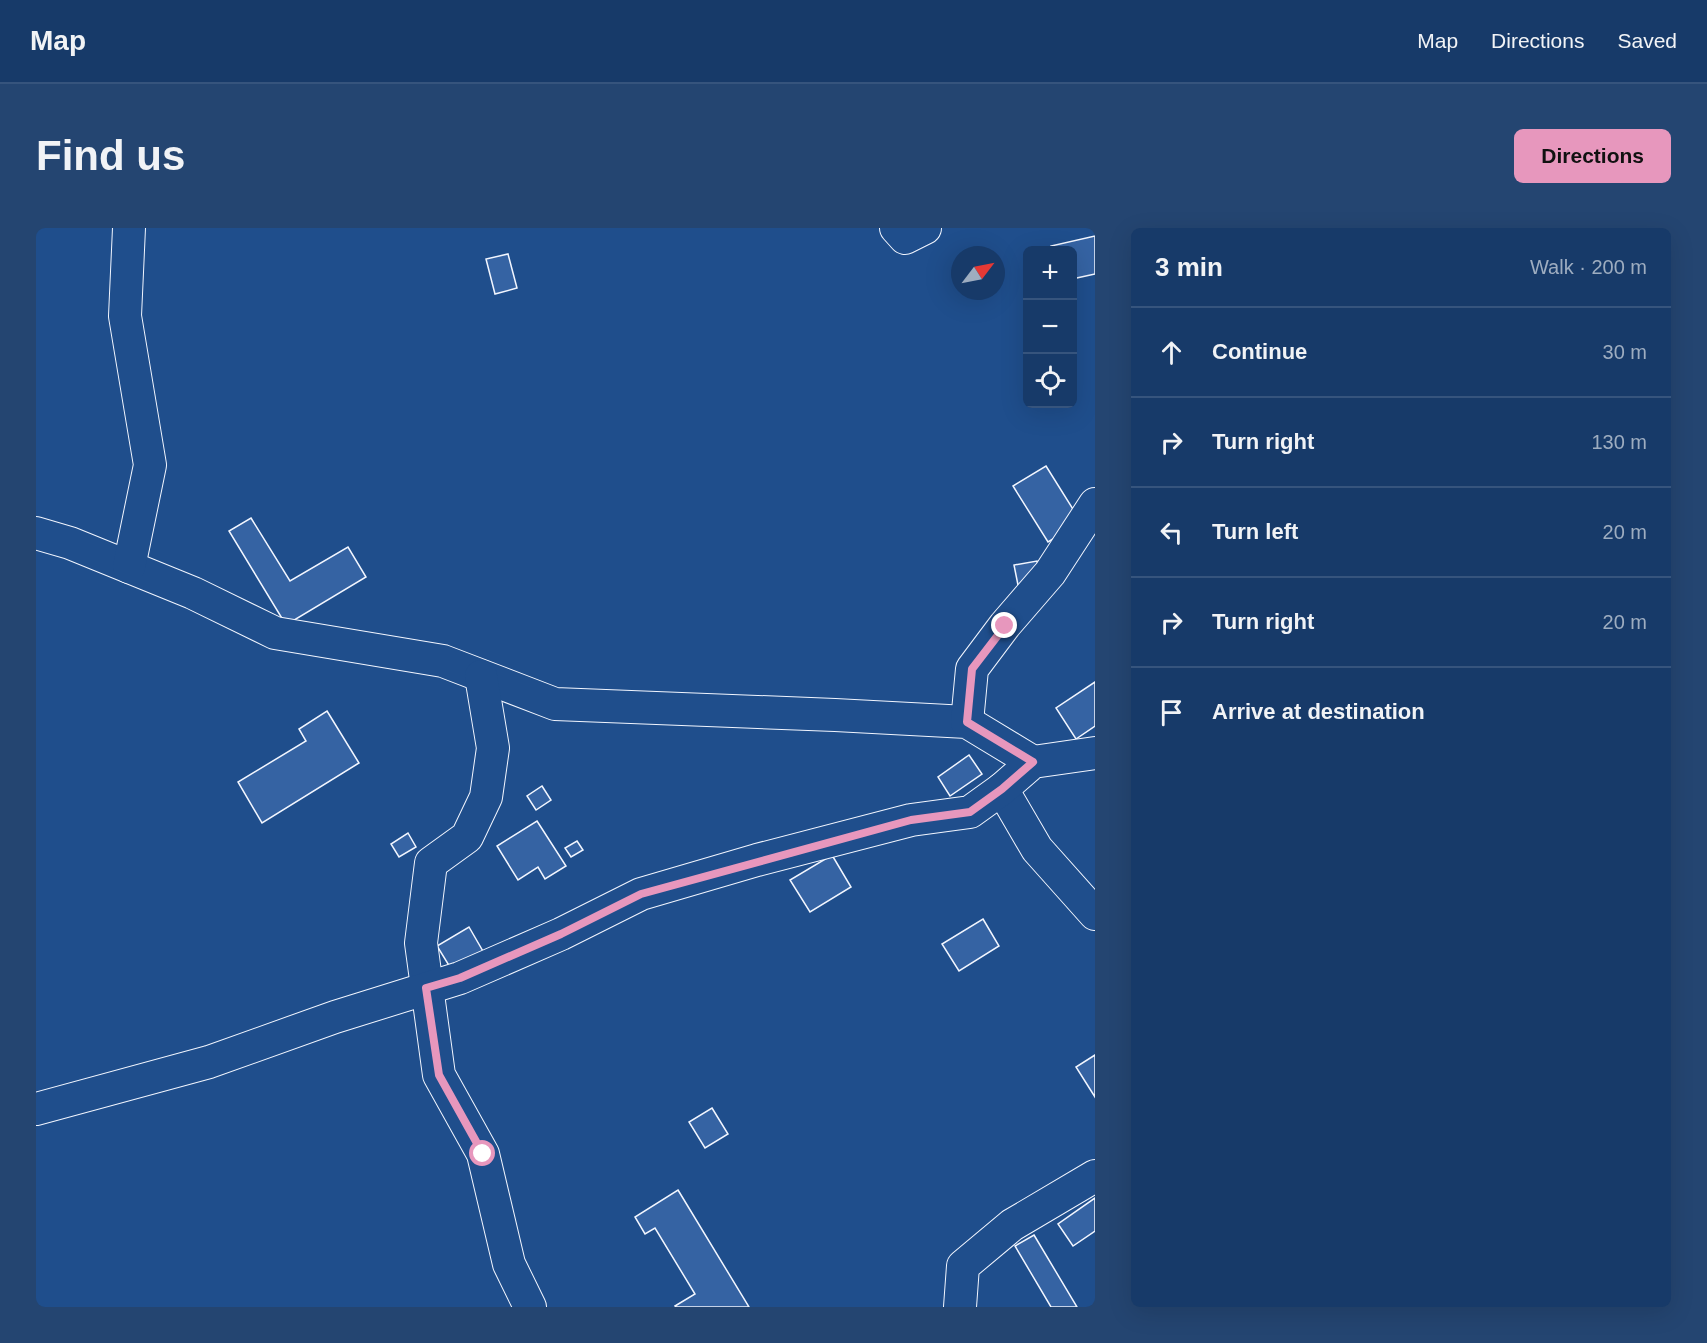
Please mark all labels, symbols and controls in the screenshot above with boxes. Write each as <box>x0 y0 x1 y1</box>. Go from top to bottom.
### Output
text: Map <box>30 25 86 56</box>
text: Map <box>1417 29 1458 52</box>
text: Directions <box>1491 29 1584 52</box>
text: Saved <box>1617 29 1677 52</box>
button: Directions <box>1514 129 1671 183</box>
text: Find us <box>36 132 185 179</box>
north arrow <box>951 246 1005 300</box>
map controls <box>1023 246 1077 408</box>
button: + <box>1023 246 1077 300</box>
text: 3 min <box>1155 252 1223 282</box>
text: Walk · 200 m <box>1530 256 1647 278</box>
button: − <box>1023 300 1077 354</box>
icon: ahead <box>1155 336 1188 369</box>
text: Continue <box>1212 339 1307 364</box>
text: 30 m <box>1603 341 1647 363</box>
button: locate <box>1023 354 1077 408</box>
icon: right <box>1155 426 1188 459</box>
text: Turn right <box>1212 429 1314 454</box>
text: 130 m <box>1591 431 1647 453</box>
icon: left <box>1155 516 1188 549</box>
text: Turn left <box>1212 519 1298 544</box>
text: 20 m <box>1603 521 1647 543</box>
icon: right <box>1155 606 1188 639</box>
text: Turn right <box>1212 609 1314 634</box>
text: 20 m <box>1603 611 1647 633</box>
route end <box>991 612 1017 638</box>
icon: arrive <box>1155 696 1188 729</box>
text: Arrive at destination <box>1212 699 1425 724</box>
route start <box>469 1140 495 1166</box>

